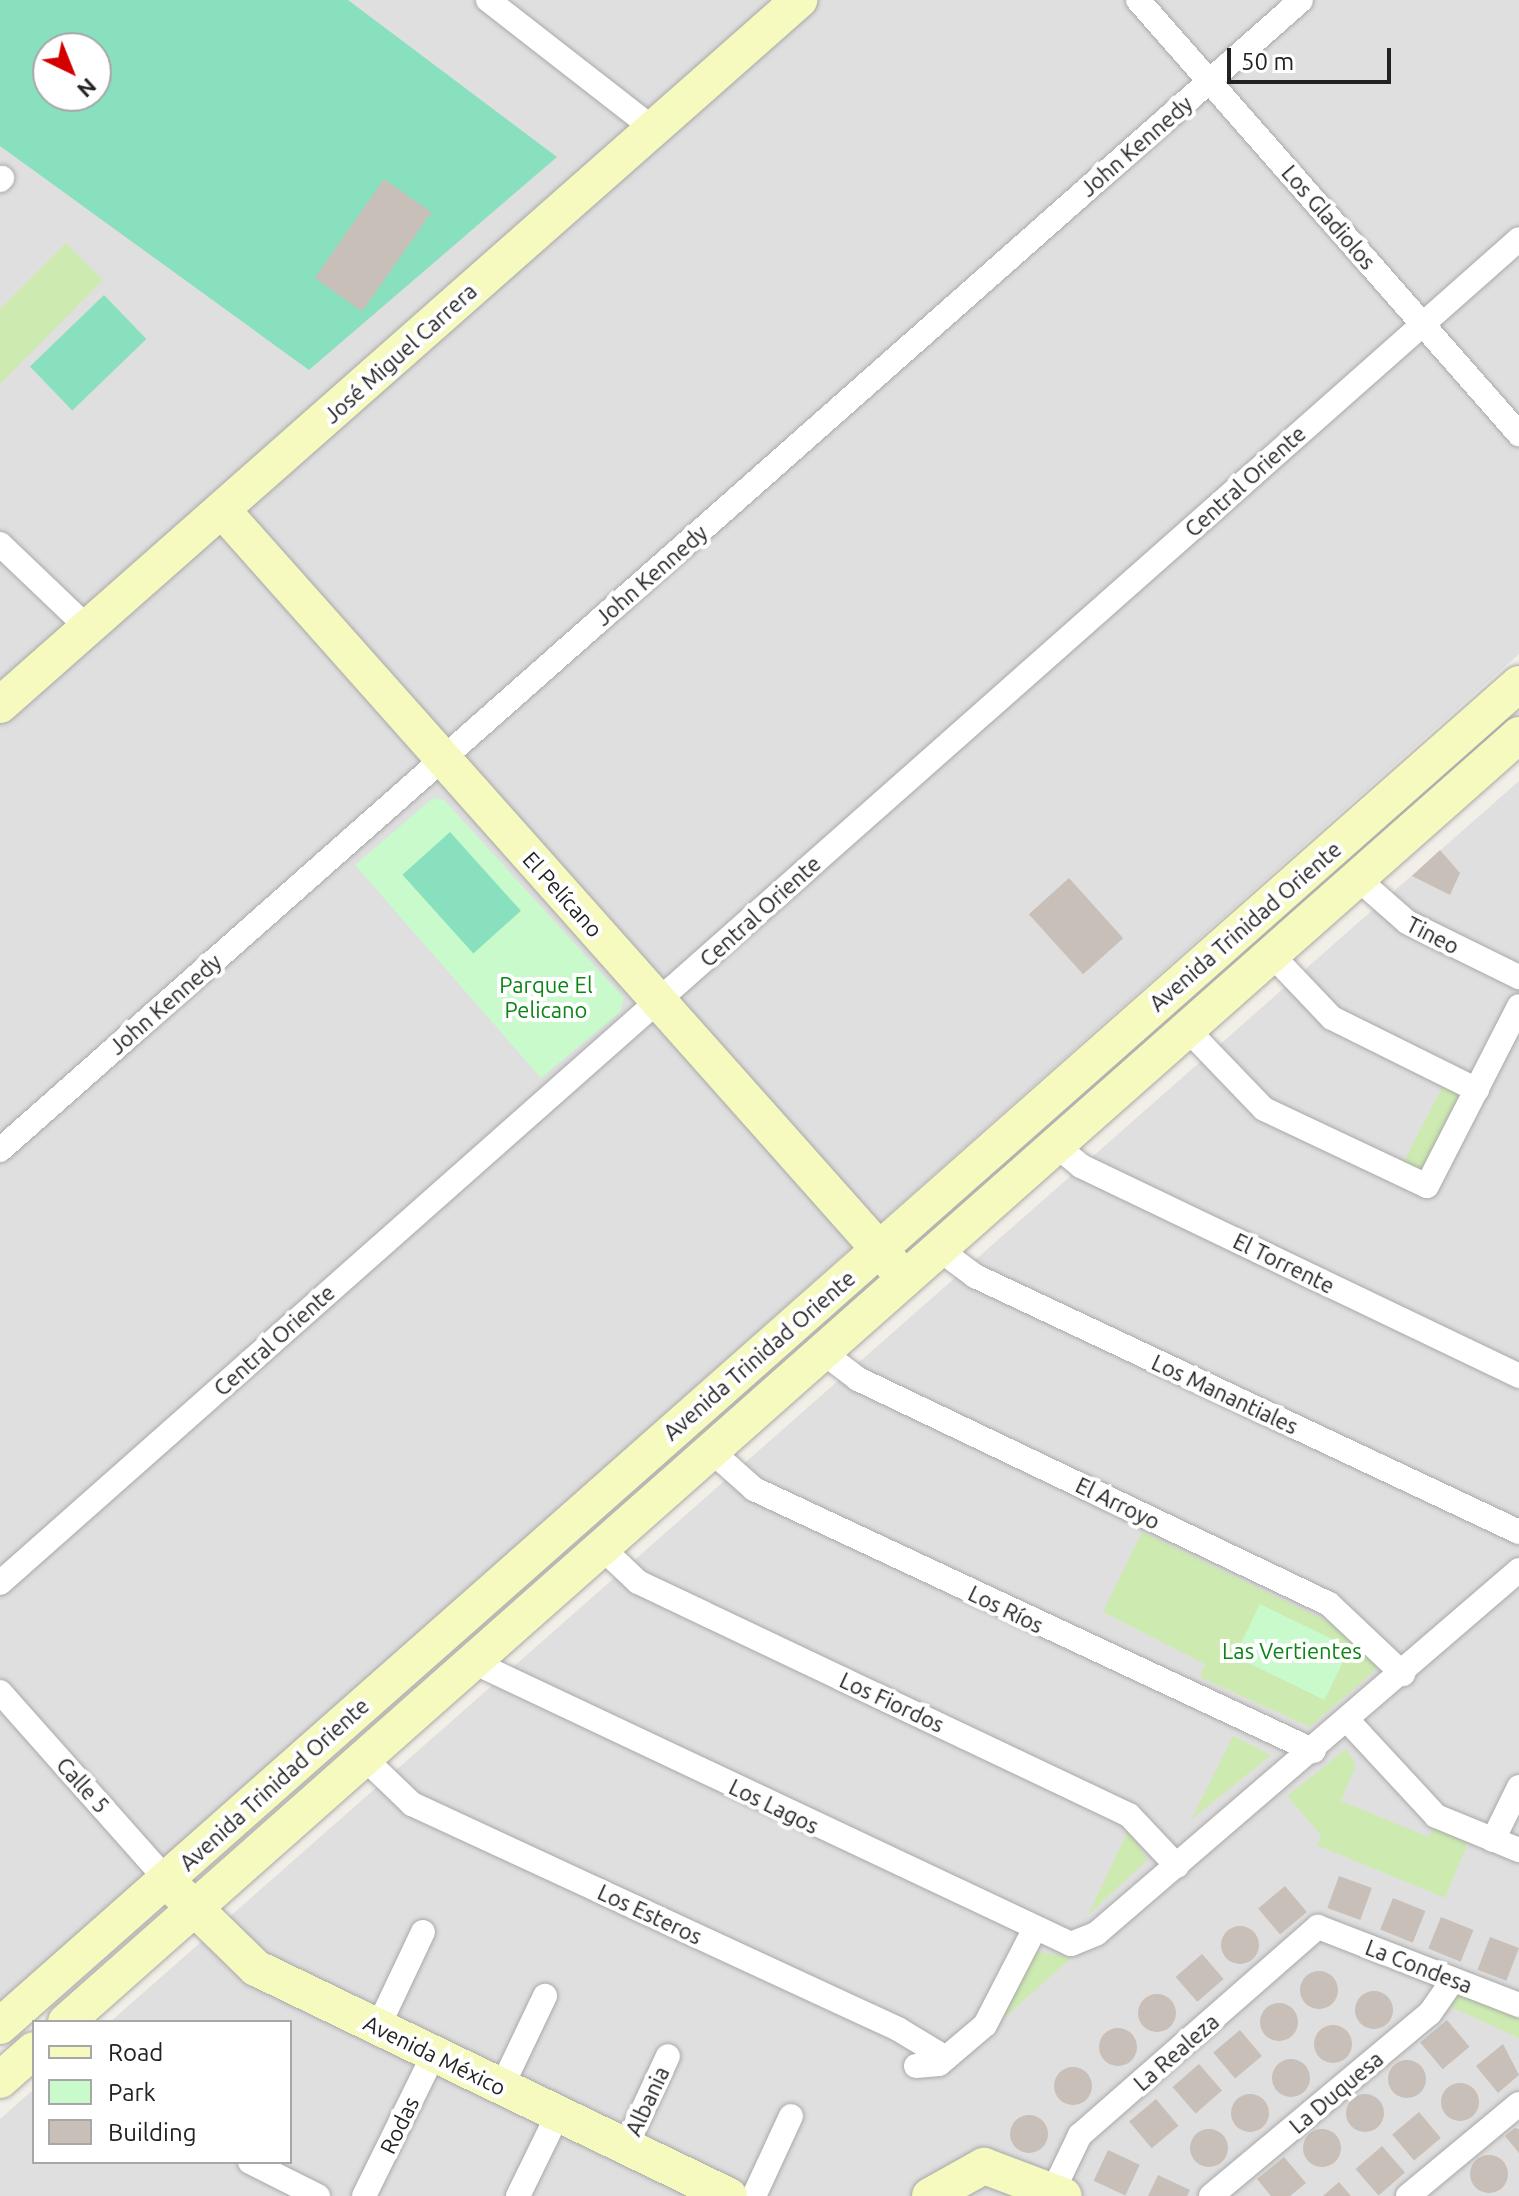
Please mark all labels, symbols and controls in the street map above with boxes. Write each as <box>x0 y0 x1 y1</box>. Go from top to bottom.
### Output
north arrow <box>32 32 112 112</box>
scale bar <box>1231 32 1395 82</box>
text: 50 m <box>1241 48 1294 75</box>
text: N <box>73 74 102 103</box>
street label: John Kennedy <box>1075 90 1197 202</box>
street label: Los Gladiolos <box>1277 159 1381 275</box>
street label: José Miguel Carrera <box>318 278 482 428</box>
street label: Central Oriente <box>1179 420 1311 542</box>
street label: John Kennedy <box>590 519 712 631</box>
street label: Avenida Trinidad Oriente <box>1144 836 1346 1016</box>
street label: El Pelícano <box>518 846 608 942</box>
street label: Central Oriente <box>694 850 826 972</box>
street label: Tineo <box>1402 911 1464 959</box>
street label: John Kennedy <box>104 948 226 1060</box>
park label: Parque El Pelicano <box>499 971 593 1022</box>
street label: El Torrente <box>1229 1227 1339 1299</box>
street label: Avenida Trinidad Oriente <box>658 1265 860 1445</box>
street label: Central Oriente <box>208 1279 340 1401</box>
street label: Los Manantiales <box>1148 1349 1302 1439</box>
street label: El Arroyo <box>1072 1471 1164 1535</box>
street label: Los Ríos <box>964 1580 1048 1638</box>
park label: Las Vertientes <box>1222 1638 1362 1664</box>
street label: Los Fiordos <box>836 1666 948 1738</box>
street label: Avenida Trinidad Oriente <box>174 1692 374 1876</box>
street label: Calle 5 <box>51 1752 115 1818</box>
street label: Los Lagos <box>725 1773 823 1839</box>
street label: Los Esteros <box>594 1878 706 1950</box>
street label: La Condesa <box>1362 1934 1476 1998</box>
street label: La Realeza <box>1128 2008 1224 2096</box>
street label: Avenida México <box>360 2009 510 2101</box>
legend <box>32 2020 292 2164</box>
text: Road <box>108 2039 163 2066</box>
street label: La Duquesa <box>1284 2045 1388 2139</box>
street label: Albania <box>620 2062 674 2140</box>
text: Park <box>108 2079 156 2106</box>
street label: Rodas <box>374 2092 424 2158</box>
text: Building <box>108 2119 196 2146</box>

